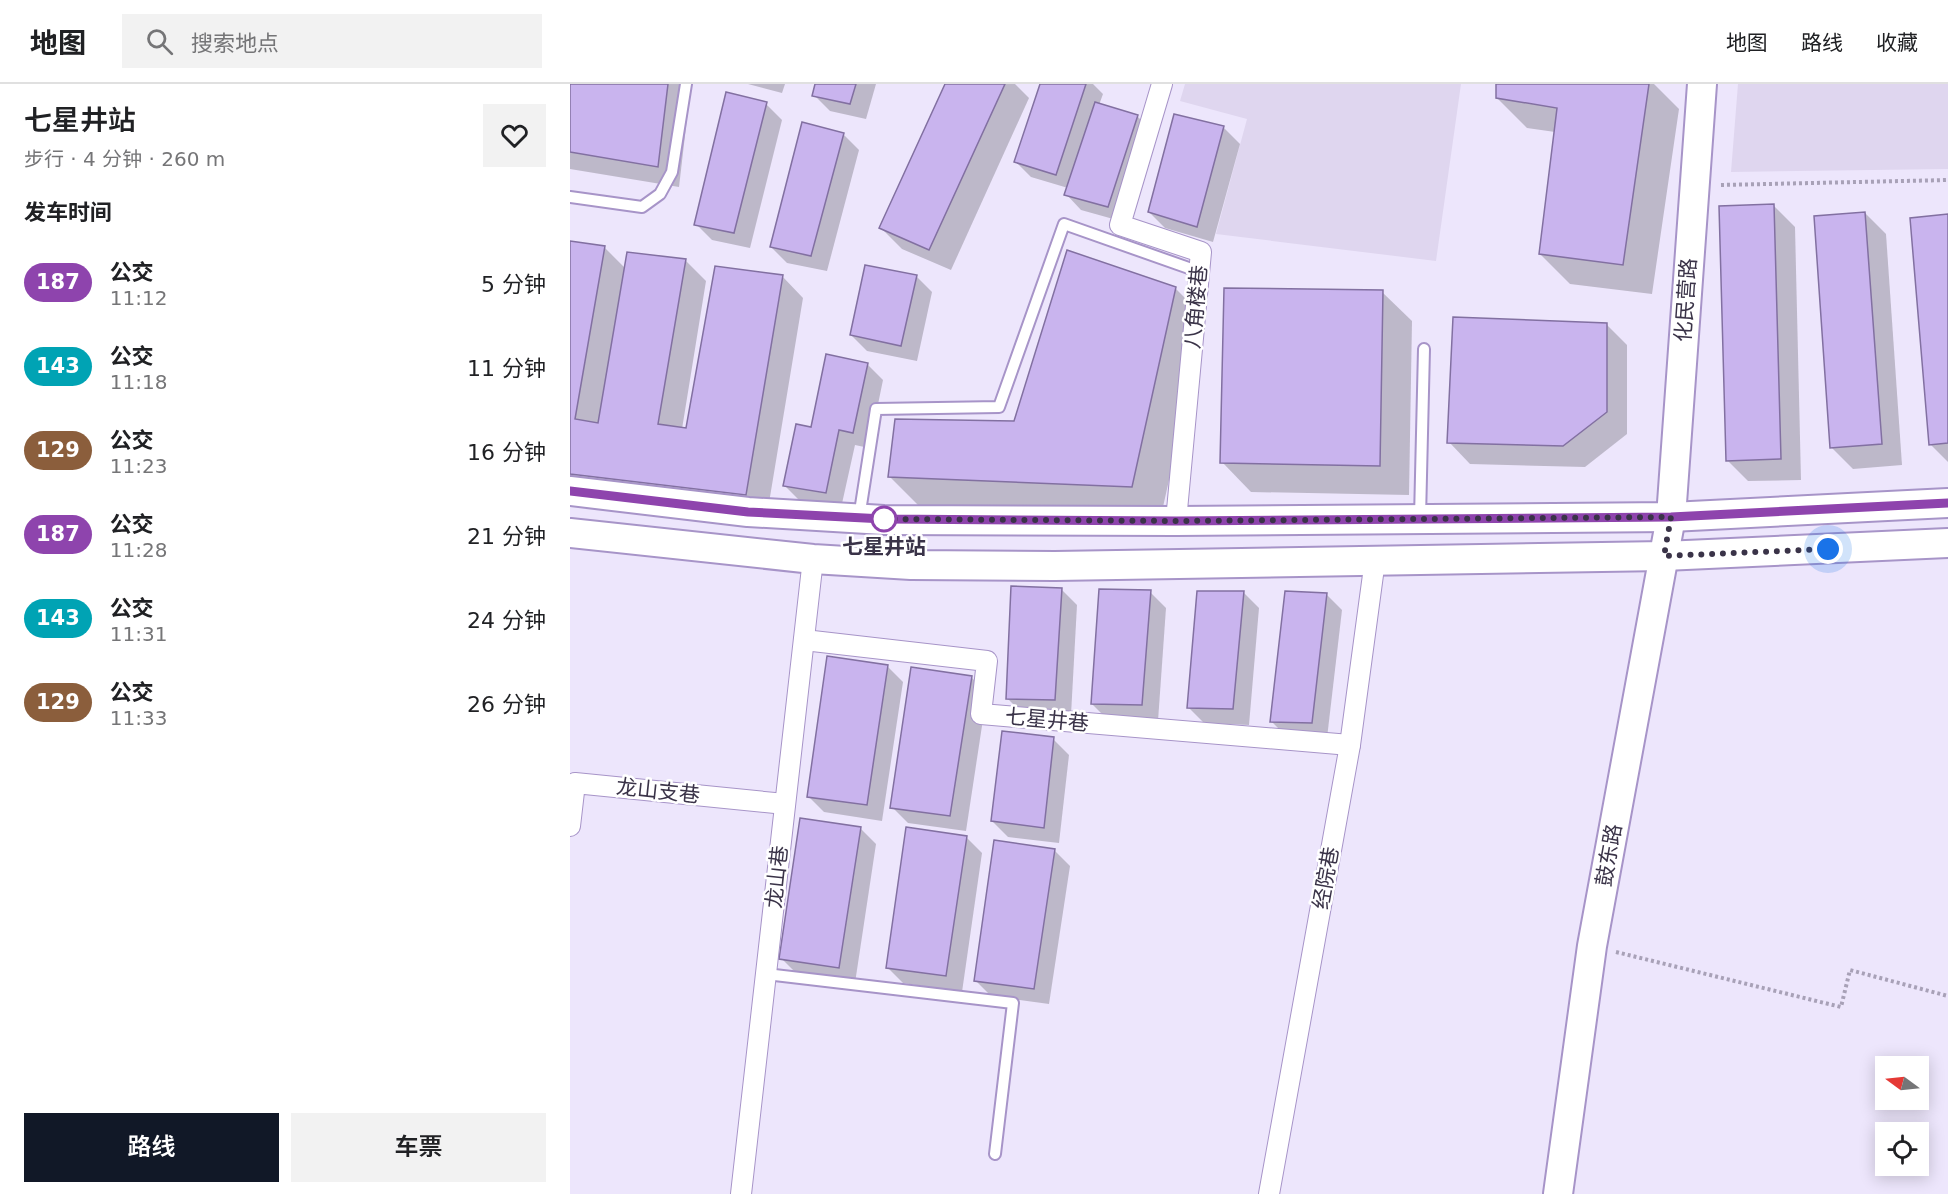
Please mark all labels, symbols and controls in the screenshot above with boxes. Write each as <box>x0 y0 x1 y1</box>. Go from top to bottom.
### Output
search box <box>122 14 542 68</box>
icon: search <box>143 25 176 58</box>
text: 地图 <box>30 27 86 60</box>
text: 搜索地点 <box>191 31 279 56</box>
text: 地图 <box>1726 31 1768 55</box>
text: 路线 <box>1801 31 1843 55</box>
text: 收藏 <box>1876 31 1918 55</box>
text: 七星井站 <box>24 104 136 137</box>
button: heart <box>483 104 546 167</box>
text: 步行 · 4 分钟 · 260 m <box>24 147 225 171</box>
text: 发车时间 <box>24 200 112 225</box>
street label: 化民营路 <box>1671 257 1701 343</box>
text: 公交 <box>110 260 154 285</box>
street label: 八角楼巷 <box>1180 264 1212 350</box>
text: 187 <box>36 270 80 294</box>
text: 5 分钟 <box>481 272 546 297</box>
text: 11:12 <box>110 286 167 310</box>
text: 公交 <box>110 344 154 369</box>
text: 143 <box>36 354 80 378</box>
text: 11 分钟 <box>467 356 546 381</box>
text: 11:18 <box>110 370 167 394</box>
text: 公交 <box>110 428 154 453</box>
text: 129 <box>36 438 80 462</box>
text: 16 分钟 <box>467 440 546 465</box>
text: 11:23 <box>110 454 167 478</box>
marker: 七星井站 <box>871 506 897 532</box>
text: 公交 <box>110 512 154 537</box>
text: 187 <box>36 522 80 546</box>
text: 21 分钟 <box>467 524 546 549</box>
your location <box>1813 534 1843 564</box>
place label: 七星井站 <box>842 535 926 559</box>
text: 11:28 <box>110 538 167 562</box>
text: 公交 <box>110 596 154 621</box>
text: 143 <box>36 606 80 630</box>
text: 24 分钟 <box>467 608 546 633</box>
text: 11:31 <box>110 622 167 646</box>
text: 公交 <box>110 680 154 705</box>
text: 129 <box>36 690 80 714</box>
text: 26 分钟 <box>467 692 546 717</box>
street label: 七星井巷 <box>1004 704 1090 736</box>
text: 11:33 <box>110 706 167 730</box>
street label: 龙山支巷 <box>615 775 701 807</box>
street label: 鼓东路 <box>1592 822 1626 888</box>
street label: 龙山巷 <box>762 844 792 910</box>
street label: 经院巷 <box>1309 845 1343 911</box>
north arrow <box>1875 1056 1929 1110</box>
map controls <box>1875 1056 1929 1176</box>
button: 路线 <box>24 1113 279 1182</box>
button: 车票 <box>291 1113 546 1182</box>
button: locate <box>1875 1122 1929 1176</box>

